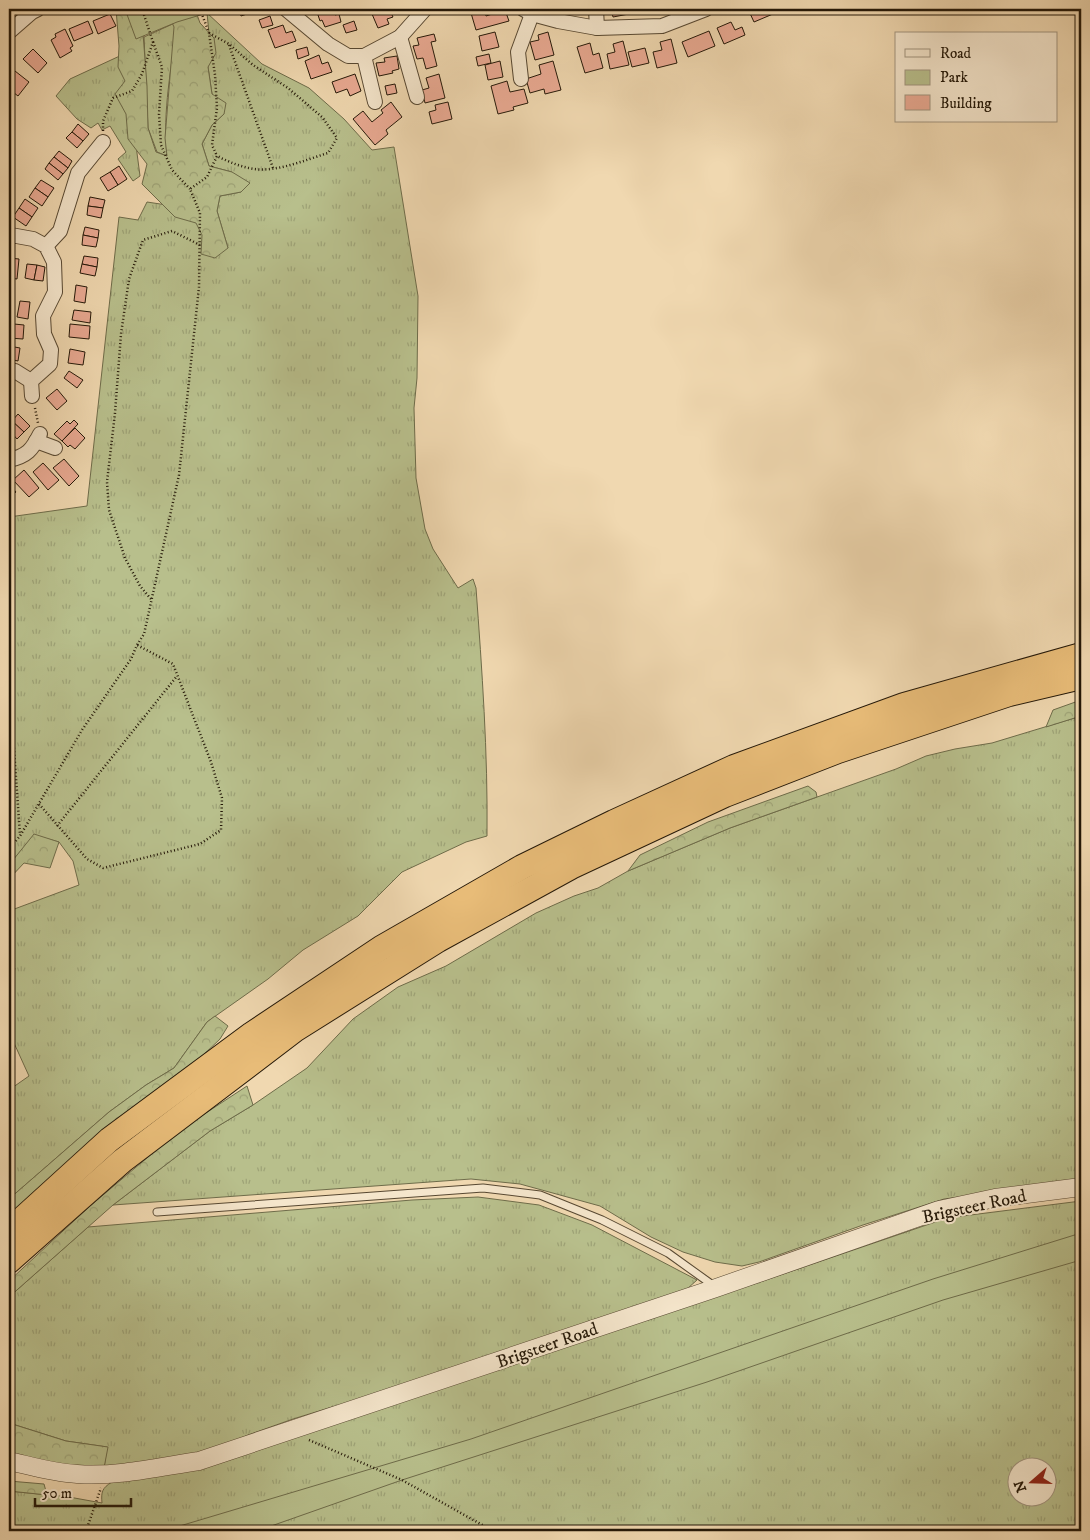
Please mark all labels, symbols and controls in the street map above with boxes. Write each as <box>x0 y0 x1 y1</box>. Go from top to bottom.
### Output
legend <box>895 32 1058 122</box>
text: Road <box>940 44 972 63</box>
text: Park <box>940 68 969 87</box>
text: Building <box>940 94 992 113</box>
street label: Brigsteer Road <box>920 1185 1028 1229</box>
street label: Brigsteer Road <box>494 1318 601 1374</box>
north arrow <box>1008 1458 1058 1508</box>
scale bar <box>35 1475 131 1507</box>
text: N <box>1010 1477 1031 1495</box>
text: 50 m <box>42 1484 72 1503</box>

